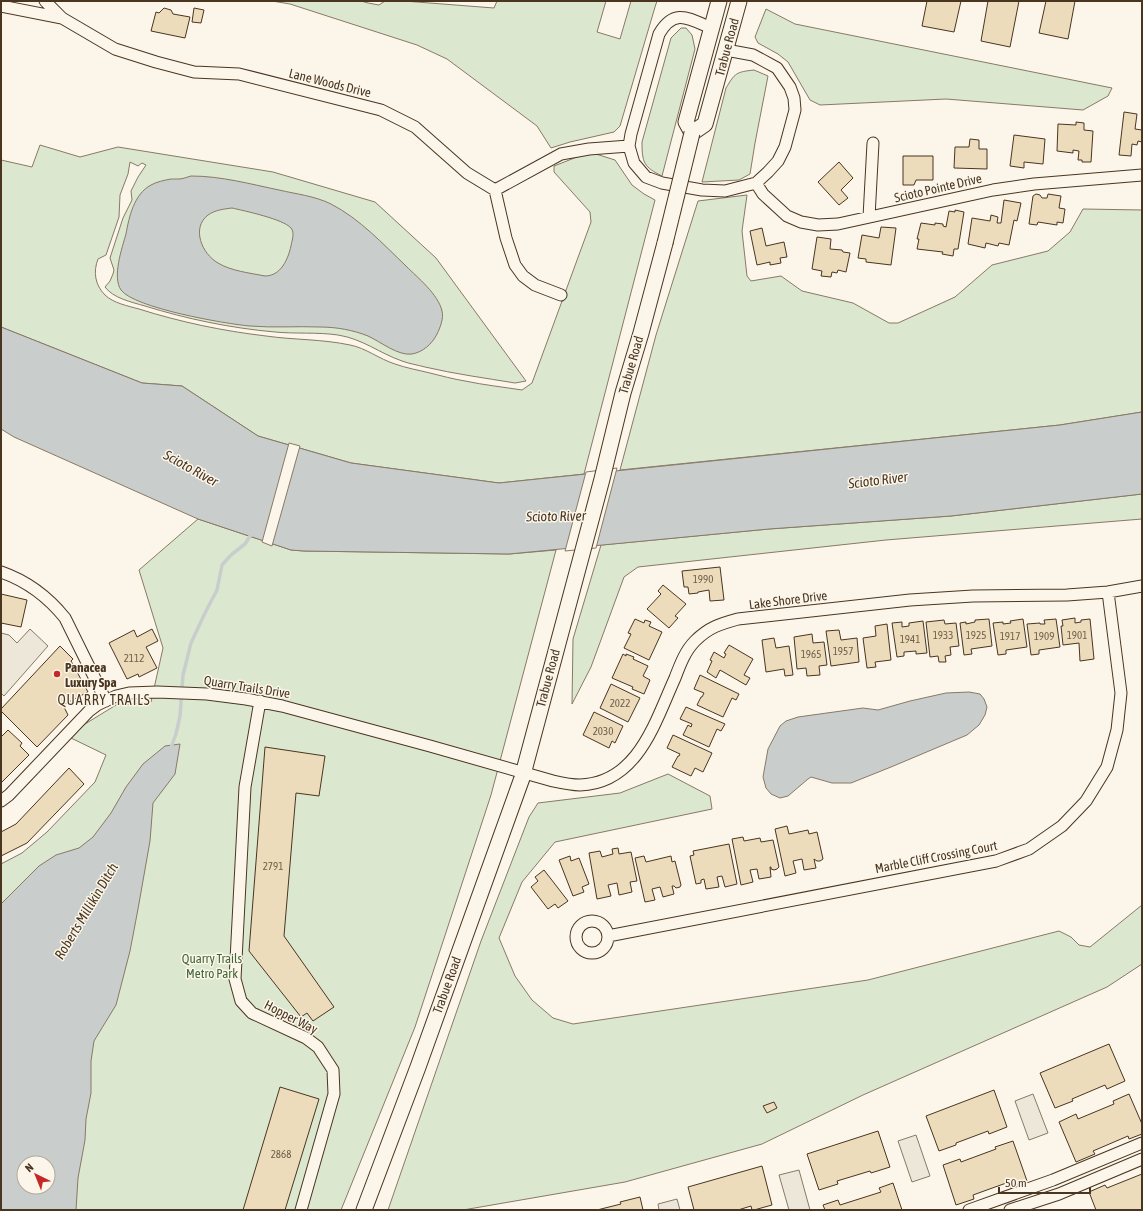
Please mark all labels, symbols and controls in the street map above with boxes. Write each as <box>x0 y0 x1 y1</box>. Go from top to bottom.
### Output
street label: Trabue Road <box>712 16 742 78</box>
street label: Lane Woods Drive <box>287 66 373 100</box>
street label: Scioto Pointe Drive <box>893 171 983 205</box>
street label: Trabue Road <box>616 334 646 396</box>
water label: Scioto River <box>160 446 222 490</box>
water label: Scioto River <box>846 468 909 492</box>
water label: Scioto River <box>525 507 587 525</box>
house number: 1990 <box>693 573 713 585</box>
street label: Lake Shore Drive <box>748 588 828 612</box>
house number: 1933 <box>933 629 953 641</box>
house number: 1925 <box>966 629 986 641</box>
house number: 1901 <box>1067 629 1087 641</box>
house number: 1917 <box>1000 630 1020 642</box>
house number: 1909 <box>1034 630 1054 642</box>
house number: 1941 <box>900 633 920 645</box>
house number: 1957 <box>833 645 853 657</box>
street label: Trabue Road <box>533 647 563 709</box>
house number: 1965 <box>801 648 821 660</box>
house number: 2112 <box>124 652 144 664</box>
place label: Panacea Luxury Spa <box>65 660 116 690</box>
marker: Panacea Luxury Spa <box>52 669 62 679</box>
street label: Quarry Trails Drive <box>203 673 291 701</box>
district label: QUARRY TRAILS <box>57 692 151 708</box>
house number: 2022 <box>610 697 630 709</box>
house number: 2030 <box>593 725 613 737</box>
street label: Marble Cliff Crossing Court <box>874 838 999 876</box>
water label: Roberts Millikin Ditch <box>51 860 121 962</box>
house number: 2791 <box>263 860 283 872</box>
park label: Quarry Trails Metro Park <box>182 951 243 981</box>
street label: Trabue Road <box>430 954 464 1016</box>
street label: Hopper Way <box>262 997 321 1037</box>
house number: 2868 <box>271 1148 291 1160</box>
north arrow <box>16 1155 56 1195</box>
text: N <box>23 1161 36 1174</box>
scale bar <box>999 1169 1090 1195</box>
text: 50 m <box>1005 1176 1027 1190</box>

